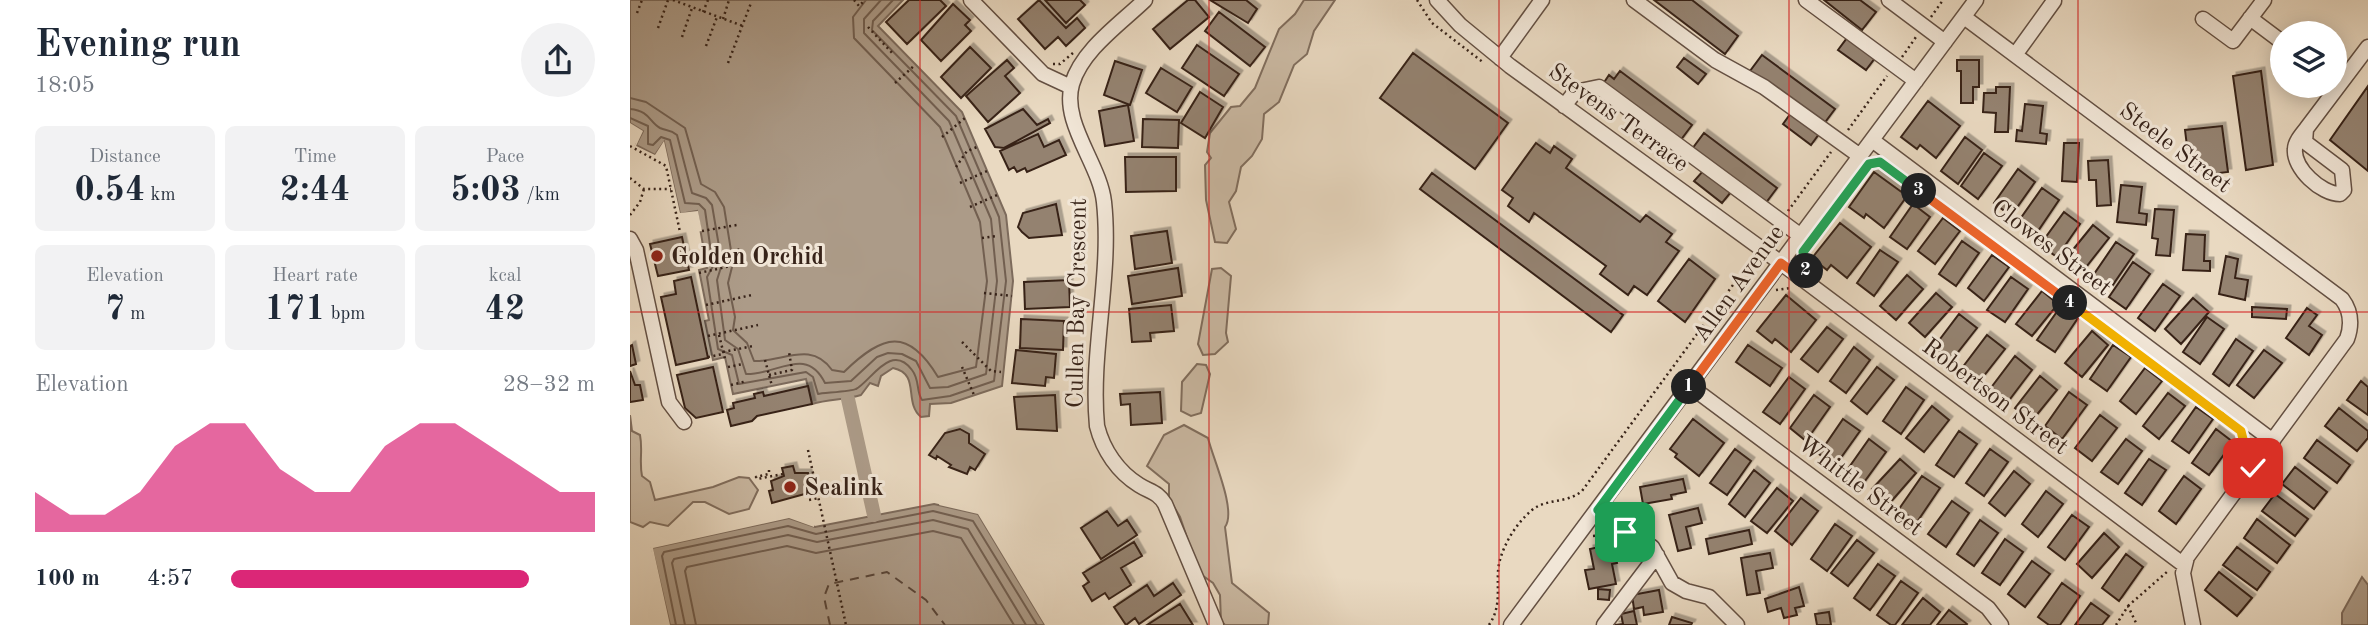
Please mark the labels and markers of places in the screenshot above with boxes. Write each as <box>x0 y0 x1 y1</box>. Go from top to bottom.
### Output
pin: 3 <box>1902 174 1936 208</box>
place label: Golden Orchid <box>671 246 824 270</box>
marker: Golden Orchid <box>649 248 665 264</box>
pin: 2 <box>1788 254 1824 288</box>
pin: 4 <box>2052 286 2088 320</box>
pin: 1 <box>1672 370 1706 404</box>
pin <box>2223 438 2283 498</box>
place label: Sealink <box>804 477 884 501</box>
marker: Sealink <box>782 479 798 495</box>
pin <box>1595 502 1655 562</box>

